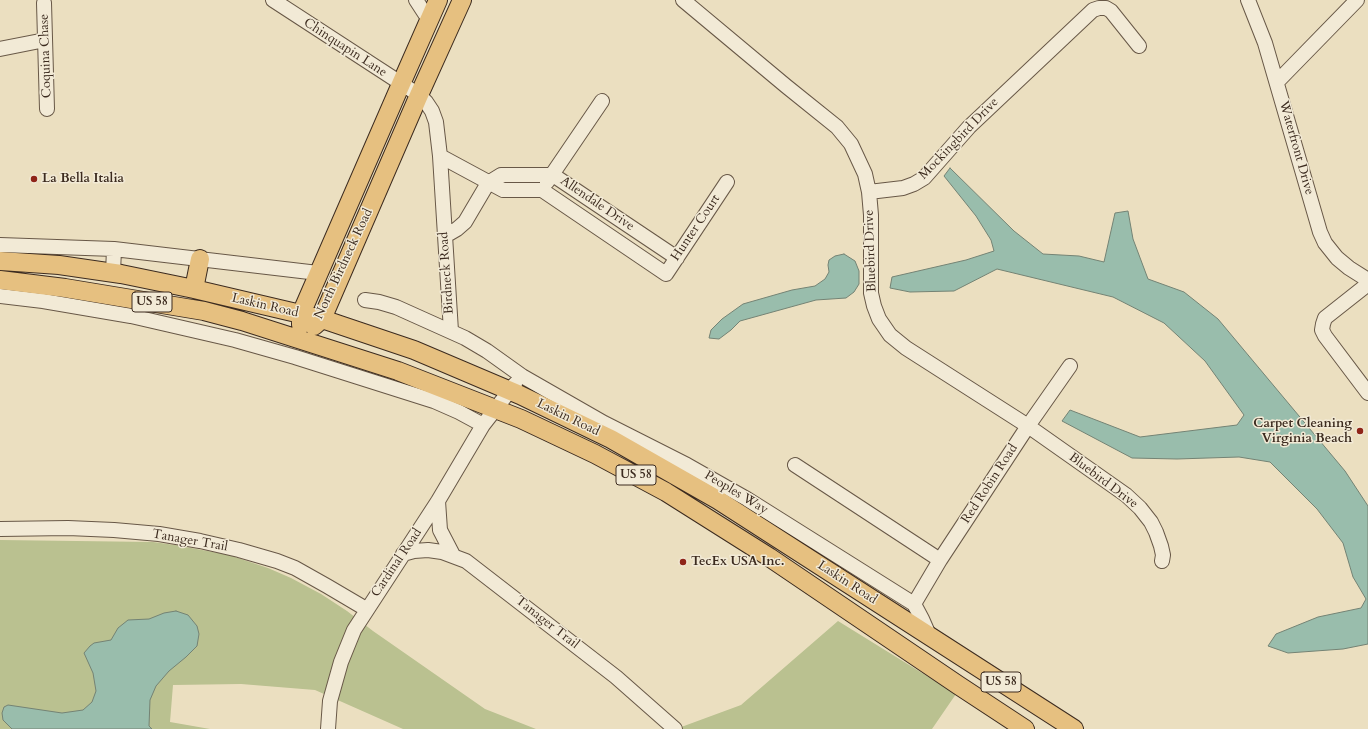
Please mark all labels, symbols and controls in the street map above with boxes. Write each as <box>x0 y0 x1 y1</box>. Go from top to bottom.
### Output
street label: Coquina Chase <box>37 14 55 98</box>
street label: Chinquapin Lane <box>300 15 390 81</box>
street label: Mockingbird Drive <box>916 95 1002 183</box>
street label: Waterfront Drive <box>1275 99 1317 197</box>
place label: La Bella Italia <box>42 171 124 187</box>
marker: La Bella Italia <box>29 174 39 184</box>
street label: Allendale Drive <box>557 174 637 234</box>
street label: Hunter Court <box>668 192 724 264</box>
street label: North Birdneck Road <box>312 206 376 322</box>
street label: Bluebird Drive <box>862 210 880 292</box>
street label: Birdneck Road <box>436 231 458 315</box>
street label: Laskin Road <box>230 291 300 321</box>
road number: US 58 <box>132 292 172 312</box>
street label: Laskin Road <box>534 396 602 440</box>
place label: Carpet Cleaning Virginia Beach <box>1253 416 1352 447</box>
marker: Carpet Cleaning Virginia Beach <box>1355 426 1365 436</box>
street label: Red Robin Road <box>959 441 1021 527</box>
street label: Bluebird Drive <box>1065 450 1141 512</box>
road number: US 58 <box>616 465 656 485</box>
street label: Peoples Way <box>701 468 771 518</box>
street label: Cardinal Road <box>368 526 426 600</box>
street label: Tanager Trail <box>151 527 229 555</box>
place label: TecEx USA Inc. <box>691 554 785 570</box>
marker: TecEx USA Inc. <box>678 557 688 567</box>
street label: Laskin Road <box>814 558 880 608</box>
street label: Tanager Trail <box>512 593 582 653</box>
road number: US 58 <box>981 672 1021 692</box>

